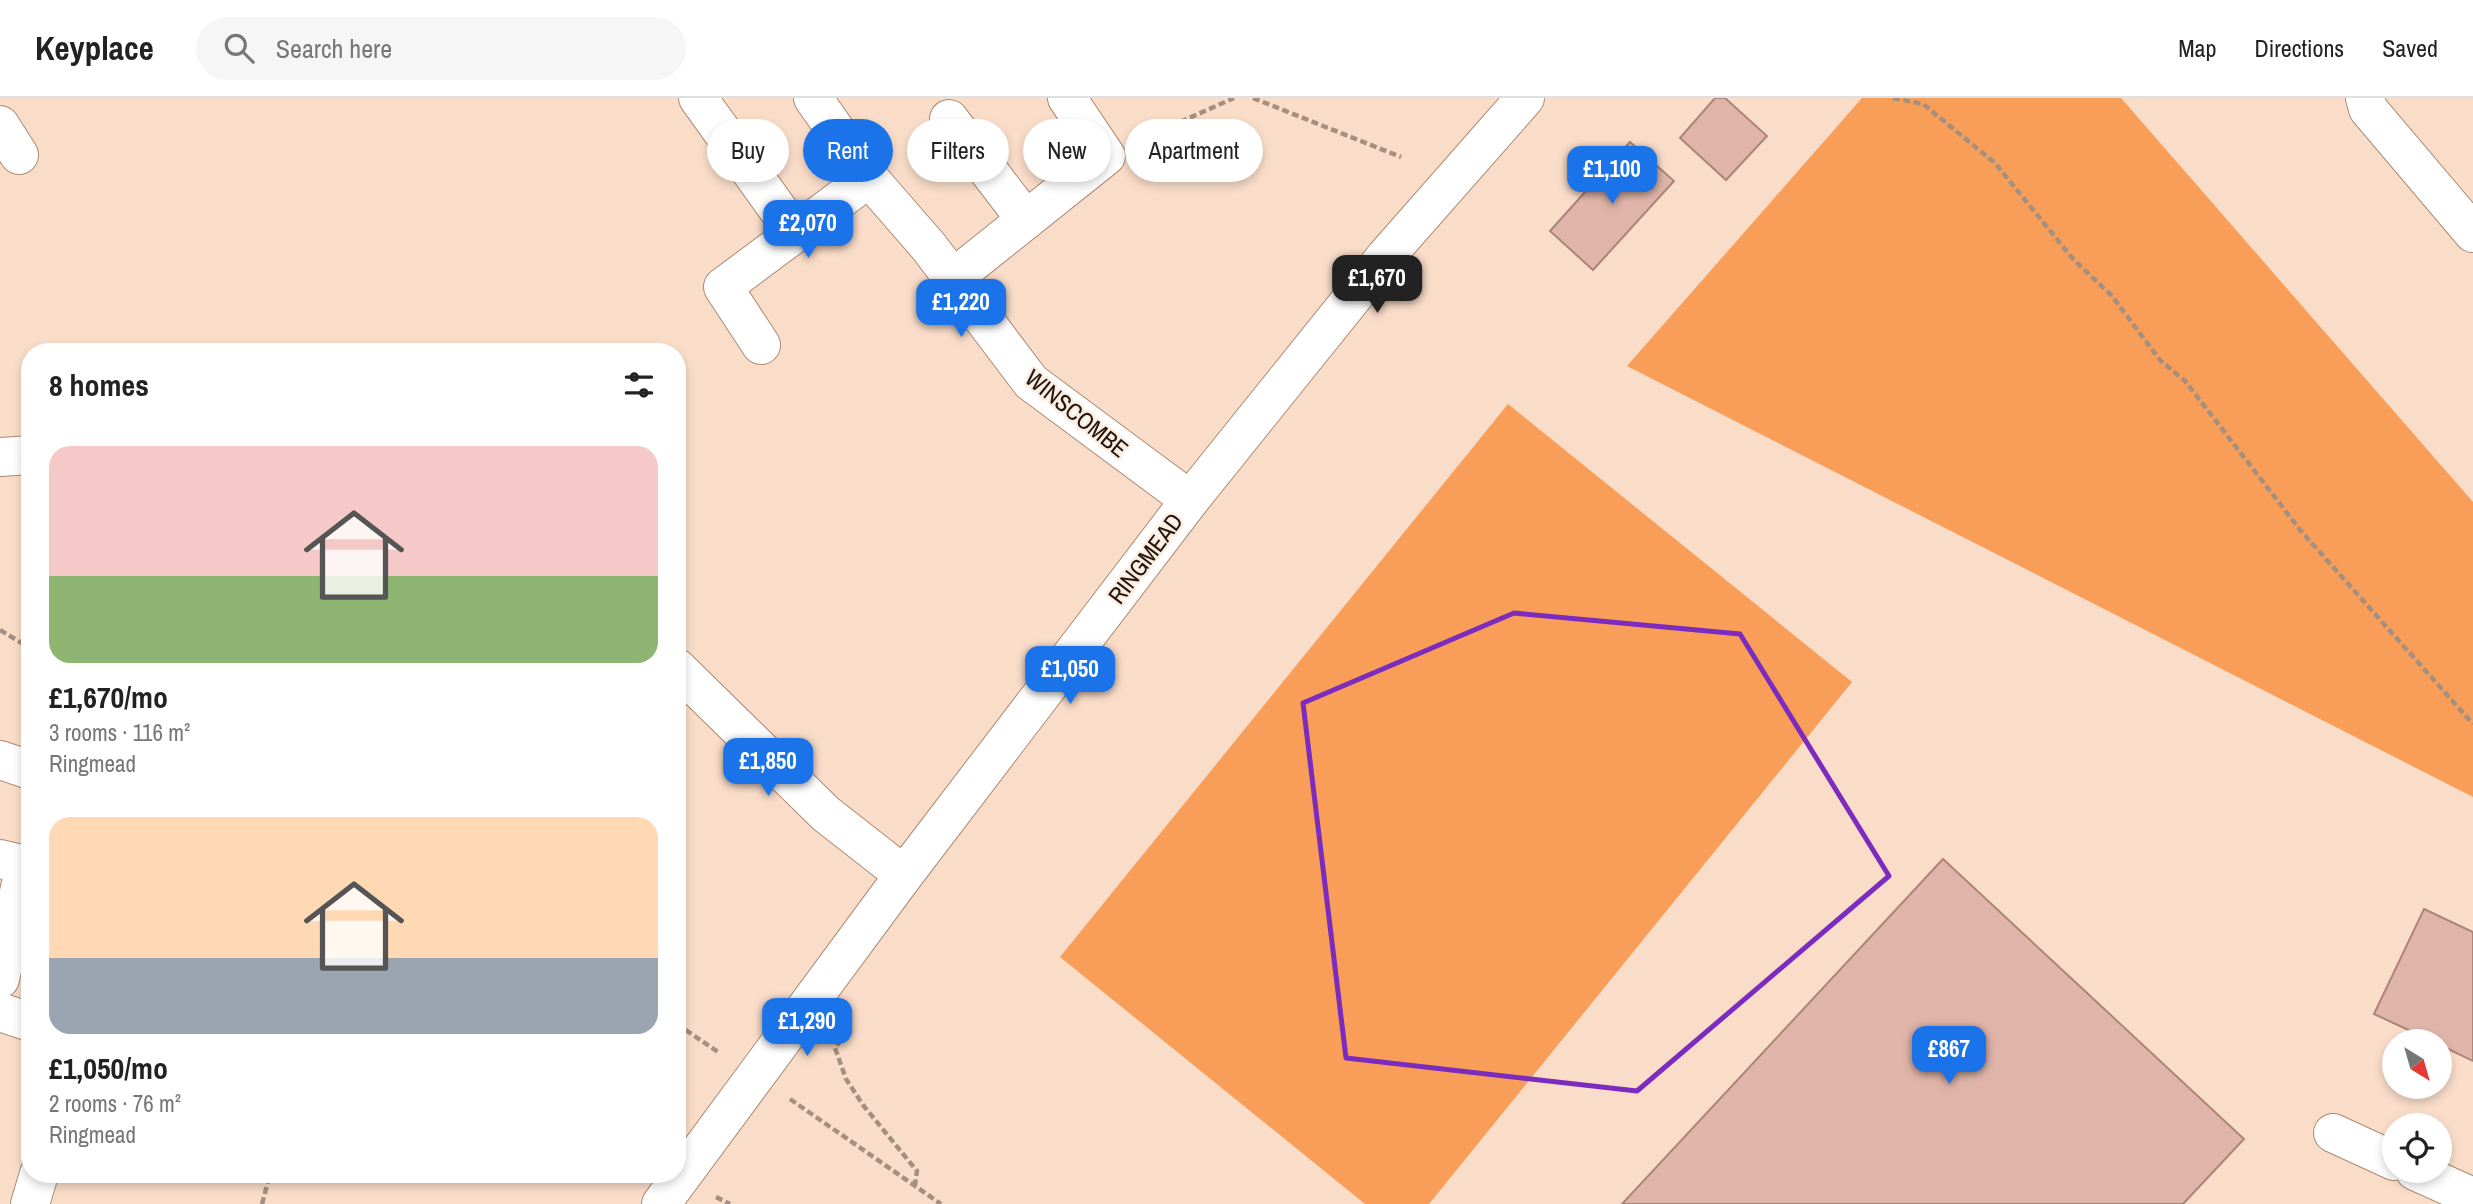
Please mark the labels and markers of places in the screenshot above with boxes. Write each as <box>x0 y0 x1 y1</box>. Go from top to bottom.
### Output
pin: £1,100 <box>1555 146 1669 206</box>
pin: £2,070 <box>751 200 865 260</box>
pin: £1,670 <box>1320 256 1434 315</box>
pin: £1,220 <box>904 280 1018 339</box>
pin: £1,050 <box>1013 646 1127 706</box>
pin: £1,850 <box>711 738 825 798</box>
pin: £1,290 <box>750 998 864 1058</box>
pin: £867 <box>1908 1026 1990 1086</box>

